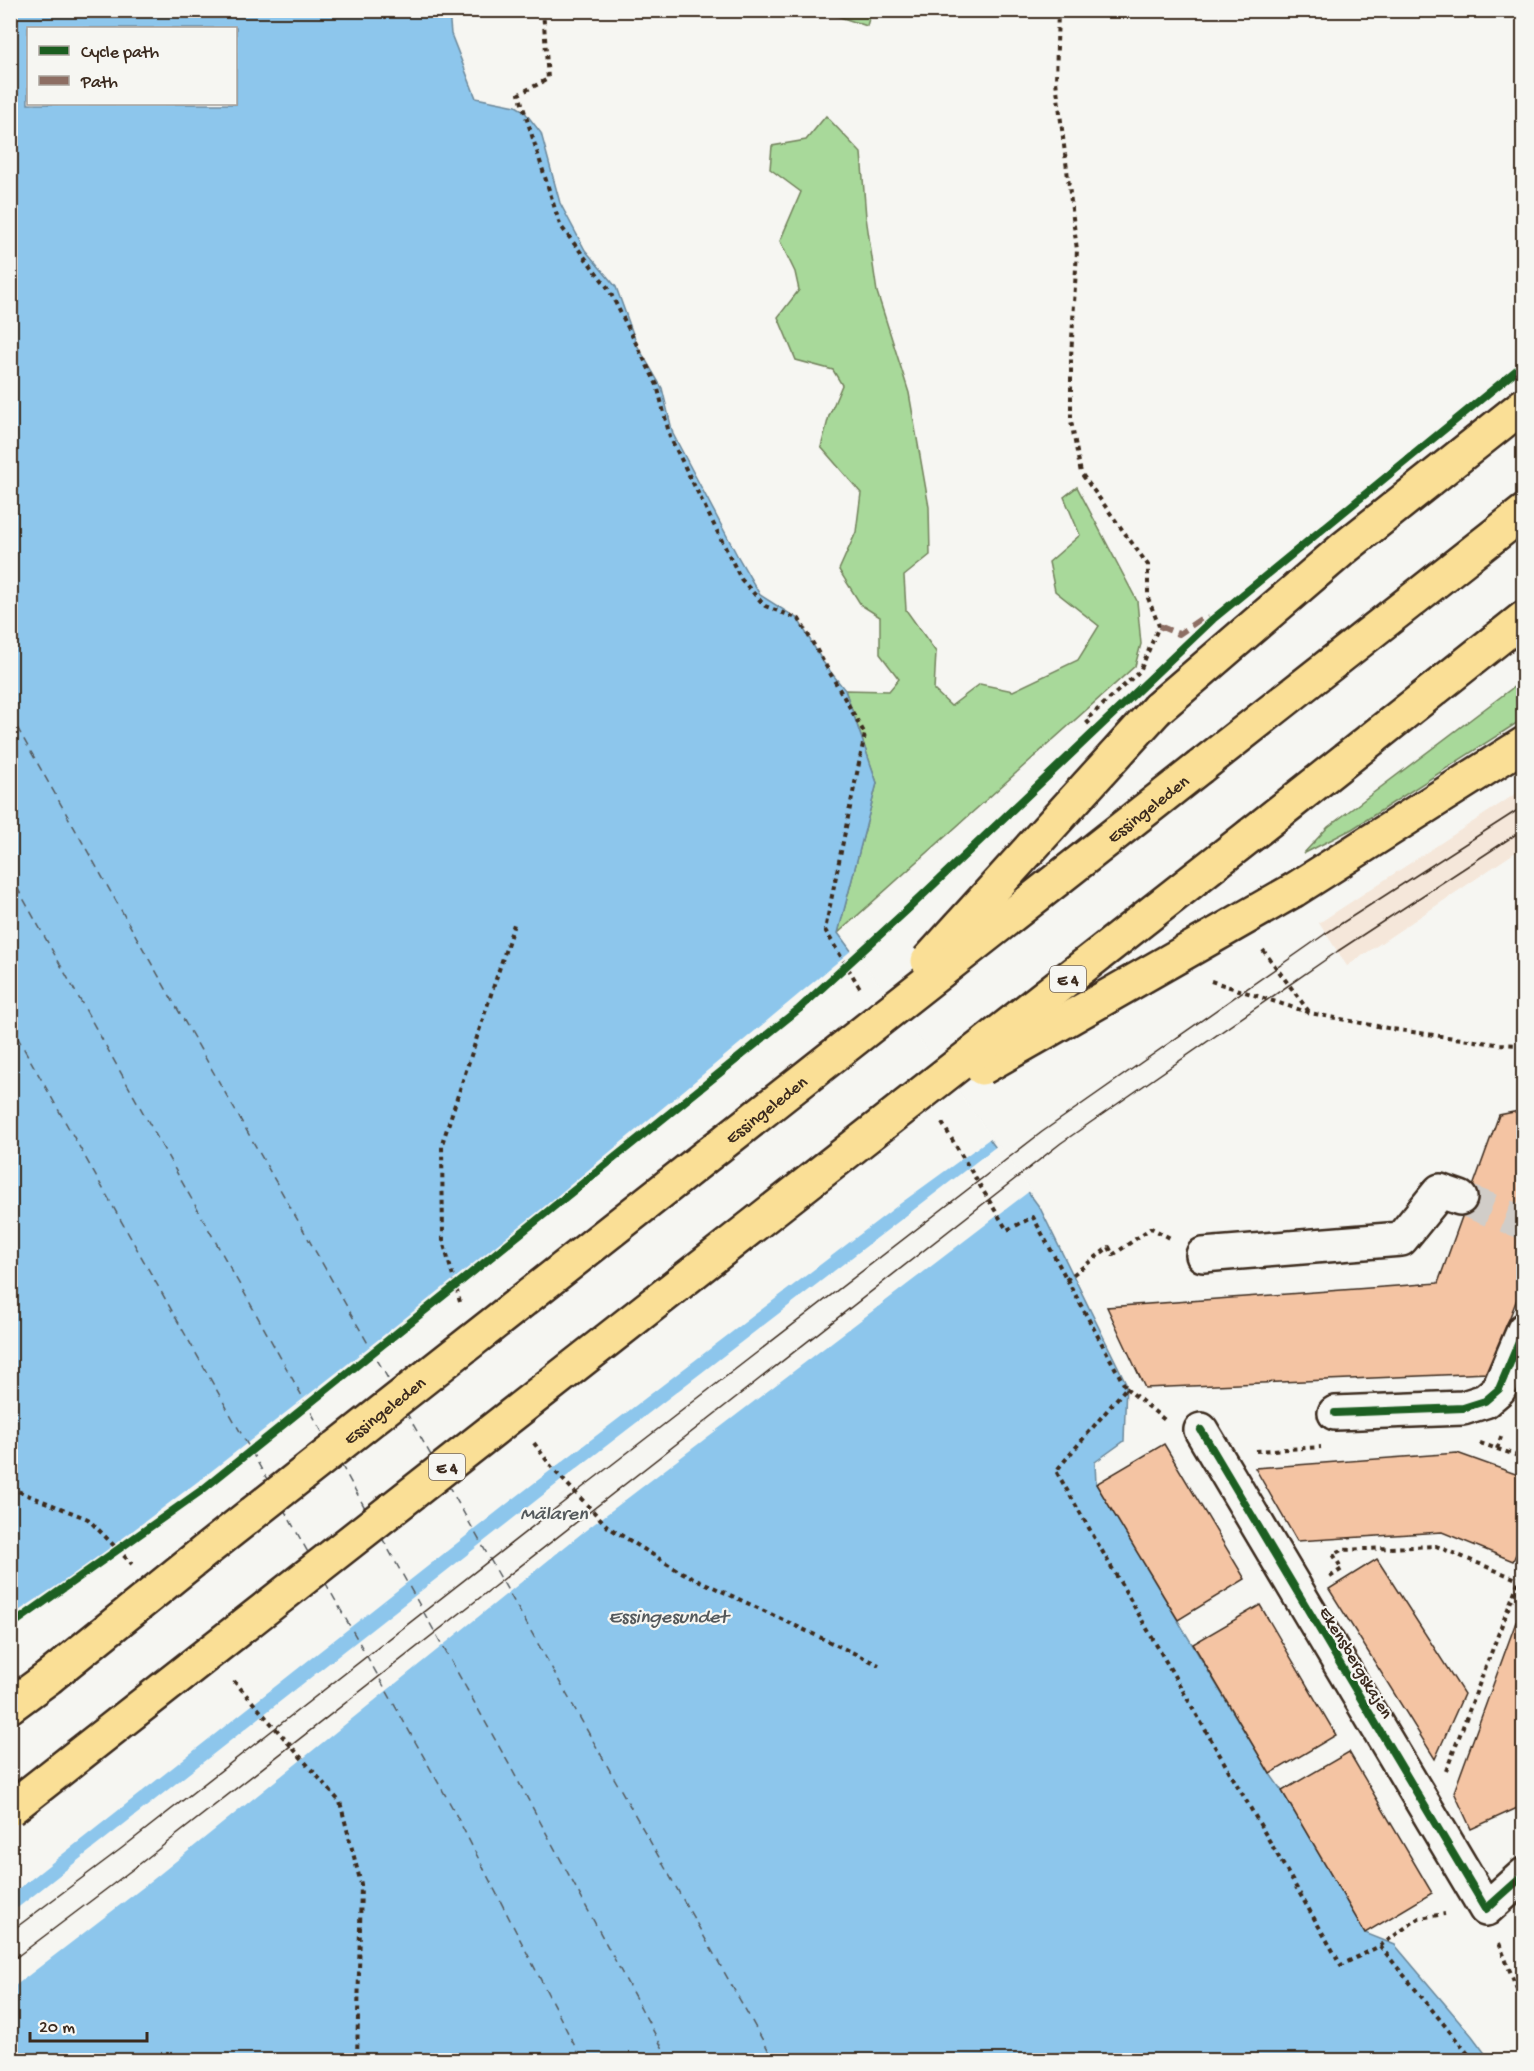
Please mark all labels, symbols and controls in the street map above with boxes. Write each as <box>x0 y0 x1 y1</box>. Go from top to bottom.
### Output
legend <box>27 27 237 105</box>
text: Cycle path <box>81 43 159 64</box>
text: Path <box>80 73 118 94</box>
street label: Essingeleden <box>1104 771 1195 849</box>
road number: E 4 <box>1050 966 1086 992</box>
street label: Essingeleden <box>722 1072 813 1150</box>
street label: Essingeleden <box>341 1373 431 1450</box>
road number: E 4 <box>429 1454 465 1480</box>
water label: Mälaren <box>520 1504 588 1527</box>
street label: Ekensbergskajen <box>1313 1604 1397 1723</box>
water label: Essingesundet <box>608 1607 731 1630</box>
scale bar <box>30 2005 147 2043</box>
text: 20 m <box>39 2018 75 2039</box>

